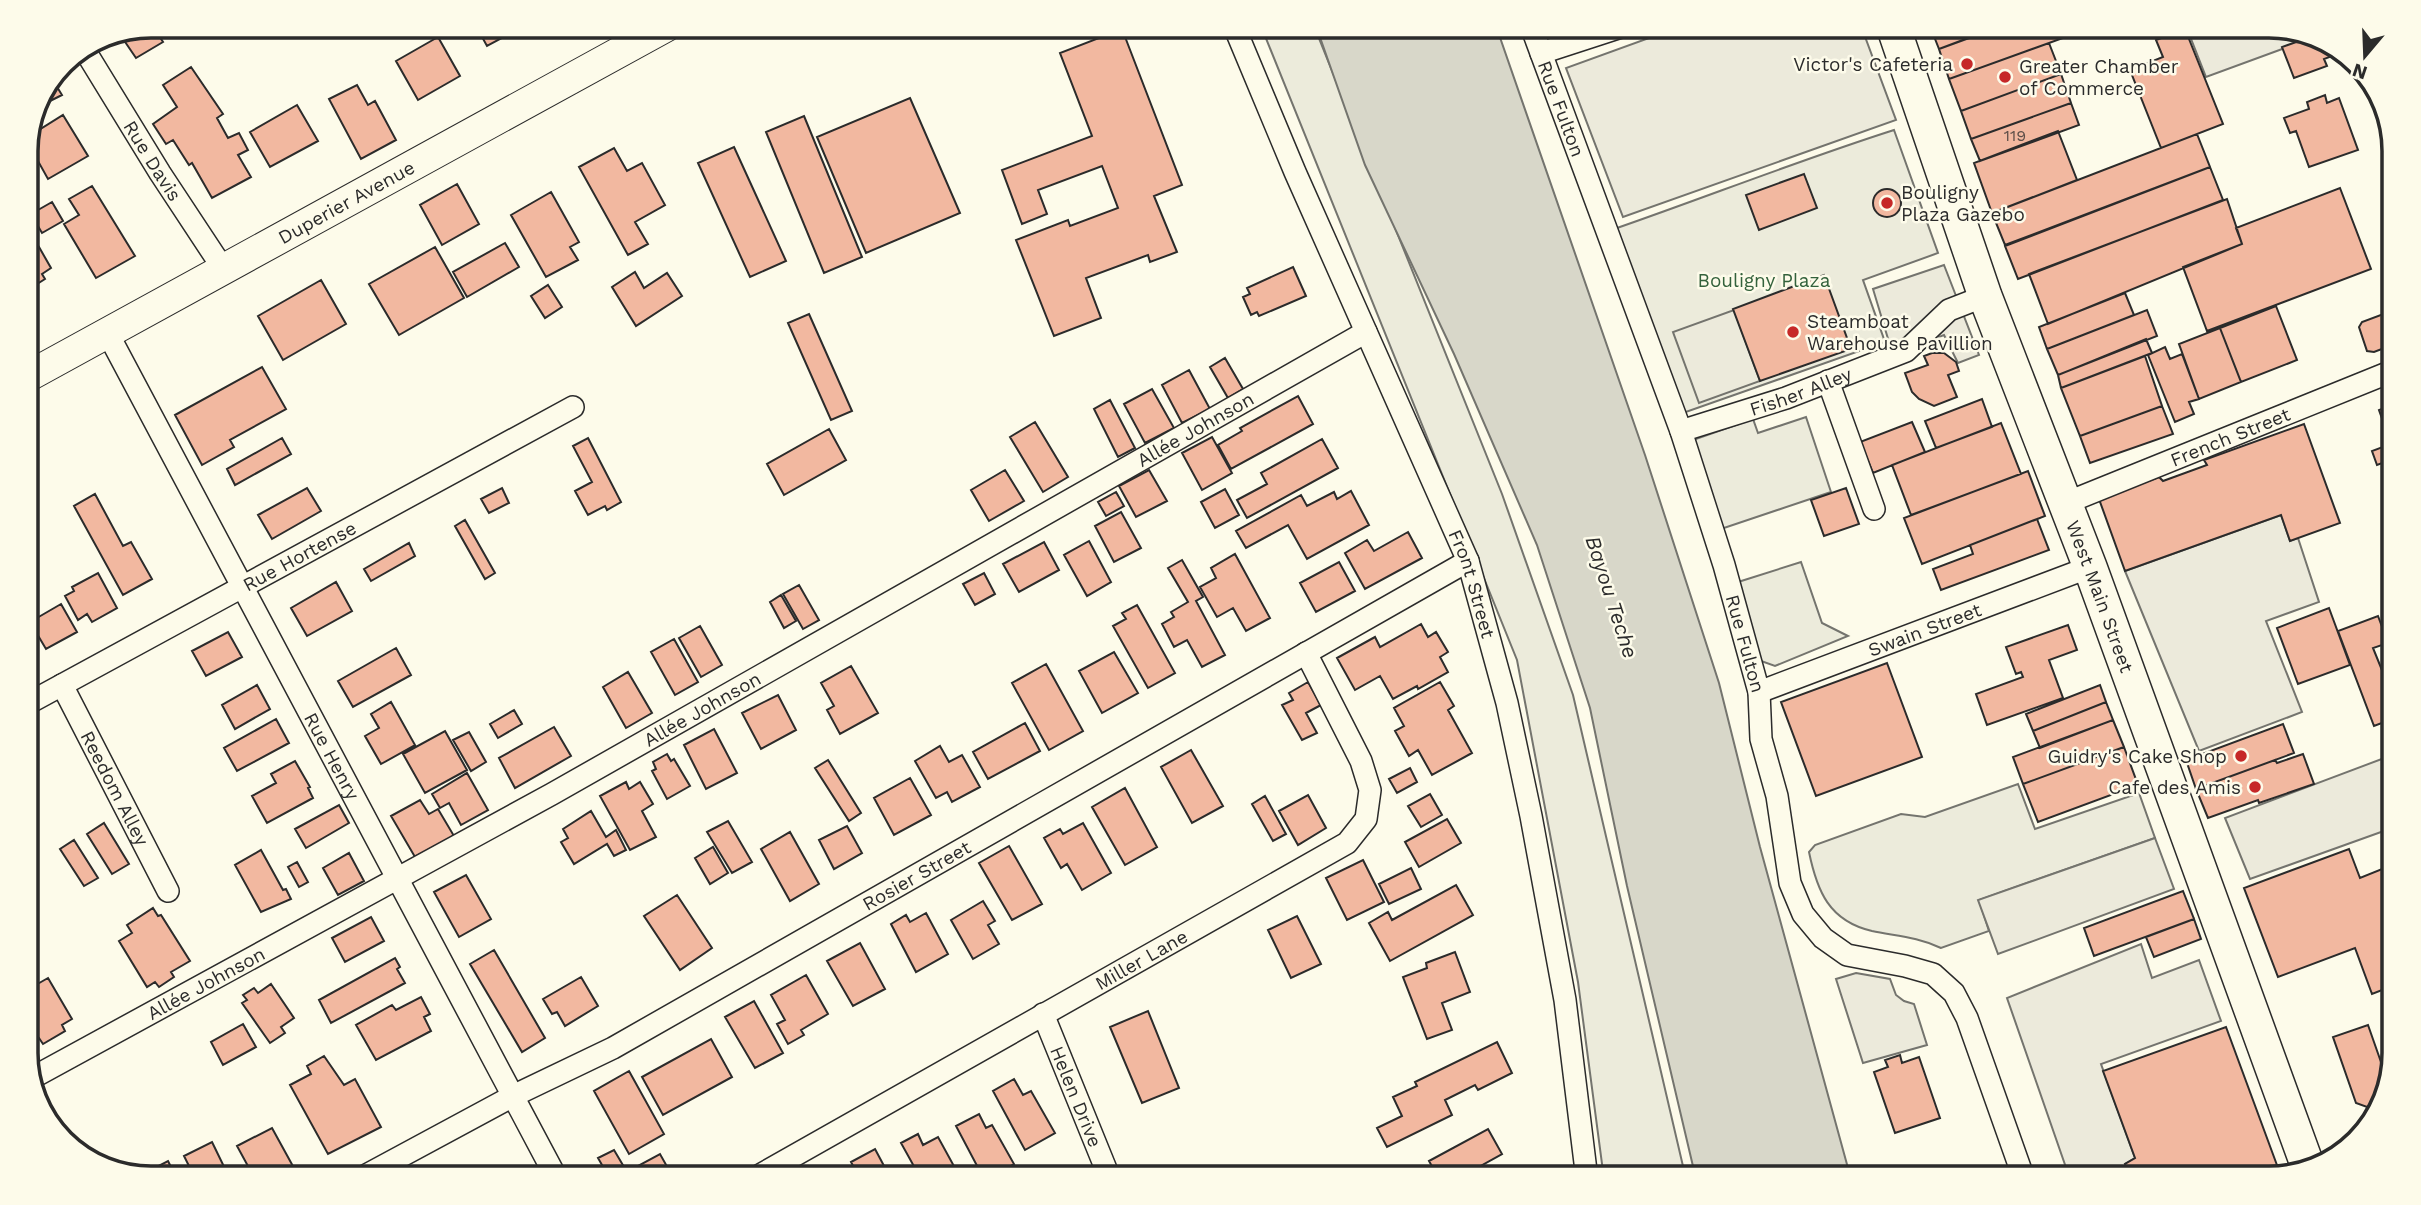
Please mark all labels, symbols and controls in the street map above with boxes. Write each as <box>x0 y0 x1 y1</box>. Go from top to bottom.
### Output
north arrow <box>2330 21 2400 91</box>
place label: Victor's Cafeteria <box>1793 53 1953 76</box>
place label: Greater Chamber of Commerce <box>2019 55 2179 100</box>
marker: Victor's Cafeteria <box>1959 56 1975 72</box>
street label: Rue Fulton <box>1533 57 1590 160</box>
text: N <box>2349 58 2370 85</box>
marker: Greater Chamber of Commerce <box>1997 69 2013 85</box>
street label: Rue Davis <box>119 116 187 205</box>
house number: 119 <box>2004 126 2026 145</box>
street label: Duperier Avenue <box>274 155 419 249</box>
place label: Bouligny Plaza Gazebo <box>1901 181 2025 226</box>
marker: Bouligny Plaza Gazebo <box>1879 195 1895 211</box>
park label: Bouligny Plaza <box>1698 269 1831 292</box>
place label: Steamboat Warehouse Pavillion <box>1807 310 1993 355</box>
marker: Steamboat Warehouse Pavillion <box>1785 324 1801 340</box>
street label: Fisher Alley <box>1747 362 1855 420</box>
street label: Allée Johnson <box>1133 387 1258 471</box>
street label: French Street <box>2167 402 2293 471</box>
street label: Rue Hortense <box>239 516 360 596</box>
street label: West Main Street <box>2062 517 2139 676</box>
street label: Front Street <box>1444 526 1500 641</box>
water label: Bayou Teche <box>1580 533 1644 661</box>
street label: Rue Fulton <box>1721 592 1770 695</box>
street label: Swain Street <box>1865 598 1984 661</box>
street label: Allée Johnson <box>639 667 765 751</box>
street label: Rue Henry <box>300 708 365 804</box>
street label: Reedom Alley <box>76 727 154 850</box>
place label: Guidry's Cake Shop <box>2047 745 2227 768</box>
marker: Guidry's Cake Shop <box>2233 748 2249 764</box>
place label: Cafe des Amis <box>2108 776 2241 799</box>
marker: Cafe des Amis <box>2247 779 2263 795</box>
street label: Rosier Street <box>858 835 975 915</box>
street label: Miller Lane <box>1091 924 1192 995</box>
street label: Allée Johnson <box>143 942 269 1025</box>
street label: Helen Drive <box>1046 1043 1107 1150</box>

